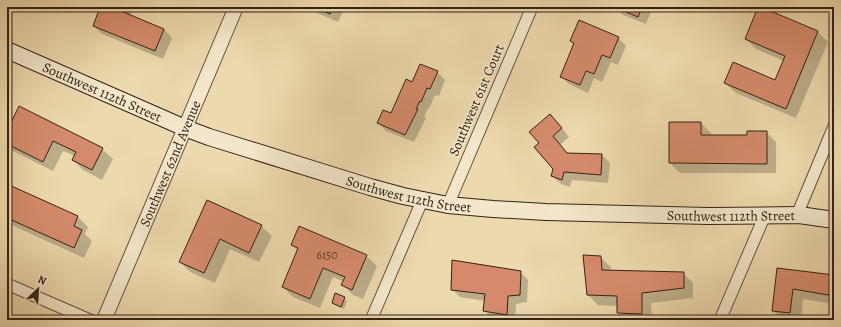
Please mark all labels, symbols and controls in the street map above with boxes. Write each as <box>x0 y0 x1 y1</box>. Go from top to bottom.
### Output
street label: Southwest 61st Court <box>444 41 509 159</box>
street label: Southwest 112th Street <box>40 58 165 127</box>
street label: Southwest 62nd Avenue <box>135 97 206 230</box>
street label: Southwest 112th Street <box>344 171 472 217</box>
street label: Southwest 112th Street <box>667 206 796 226</box>
house number: 6150 <box>316 247 338 263</box>
north arrow <box>18 269 58 309</box>
text: N <box>35 272 49 289</box>

